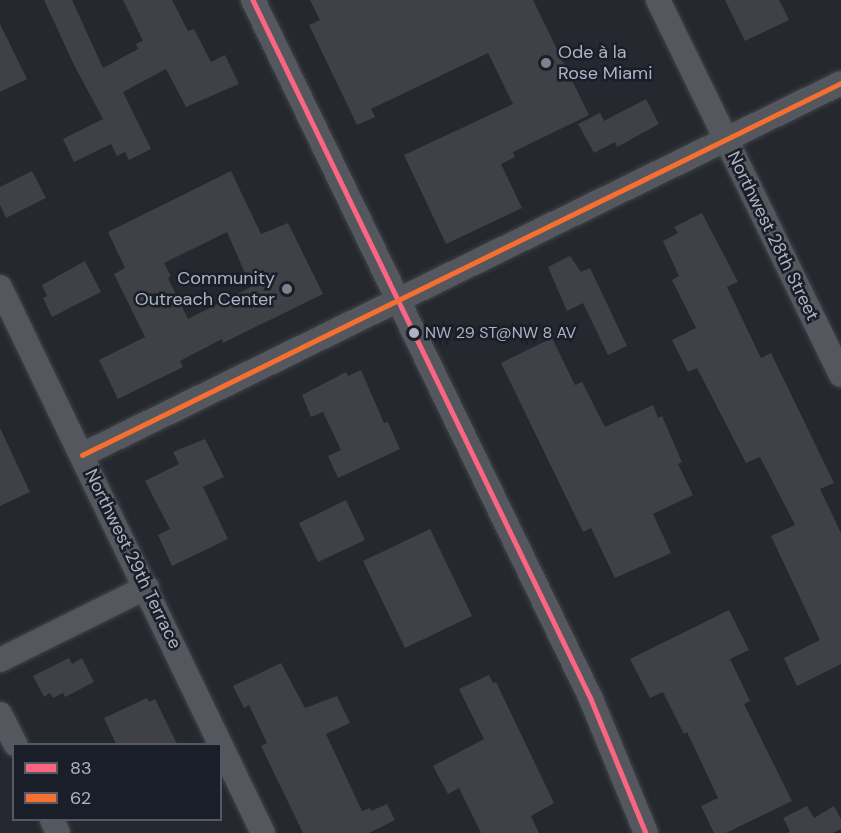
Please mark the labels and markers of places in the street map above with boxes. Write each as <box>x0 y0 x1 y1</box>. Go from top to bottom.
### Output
place label: Ode à la Rose Miami <box>558 42 652 84</box>
marker: Ode à la Rose Miami <box>539 56 553 70</box>
place label: Community Outreach Center <box>135 268 275 310</box>
marker: Community Outreach Center <box>280 282 294 296</box>
place label: NW 29 ST@NW 8 AV <box>425 323 576 343</box>
marker: NW 29 ST@NW 8 AV <box>408 327 420 339</box>

